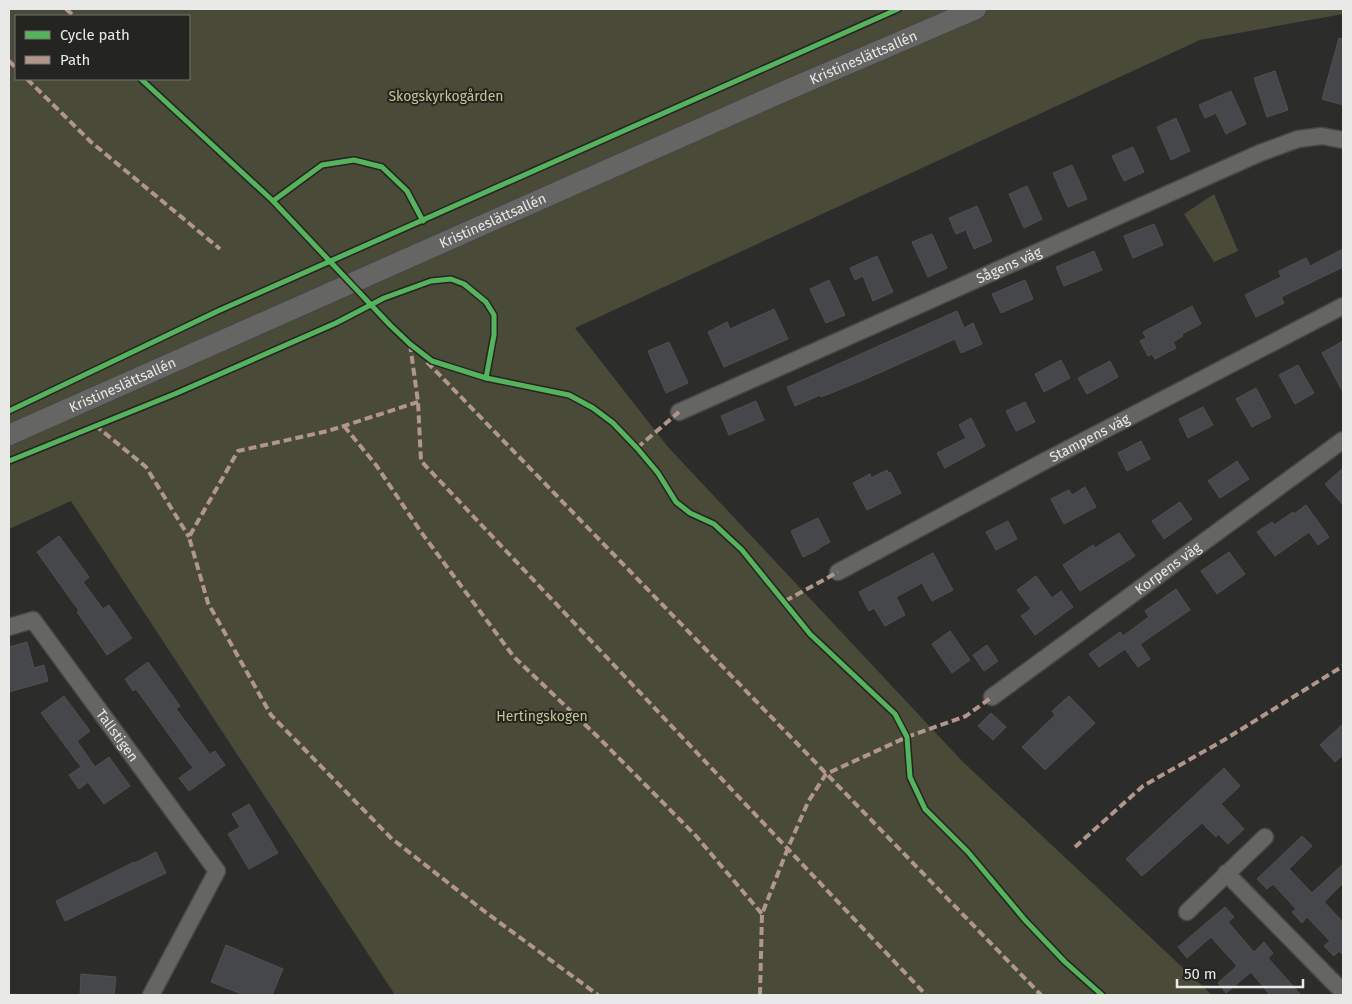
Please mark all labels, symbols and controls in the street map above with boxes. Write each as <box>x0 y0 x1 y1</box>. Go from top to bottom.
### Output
legend <box>15 15 190 80</box>
text: Cycle path <box>60 26 130 44</box>
street label: Kristineslättsallén <box>807 27 920 88</box>
text: Path <box>60 51 90 69</box>
park label: Skogskyrkogården <box>388 88 504 105</box>
street label: Kristineslättsallén <box>437 190 549 252</box>
street label: Sågens väg <box>974 243 1045 287</box>
street label: Kristineslättsallén <box>66 354 179 416</box>
street label: Stampens väg <box>1047 410 1133 466</box>
street label: Korpens väg <box>1132 538 1205 598</box>
street label: Tallstigen <box>92 706 142 765</box>
park label: Hertingskogen <box>496 708 588 725</box>
scale bar <box>1177 956 1303 988</box>
text: 50 m <box>1184 965 1217 983</box>

